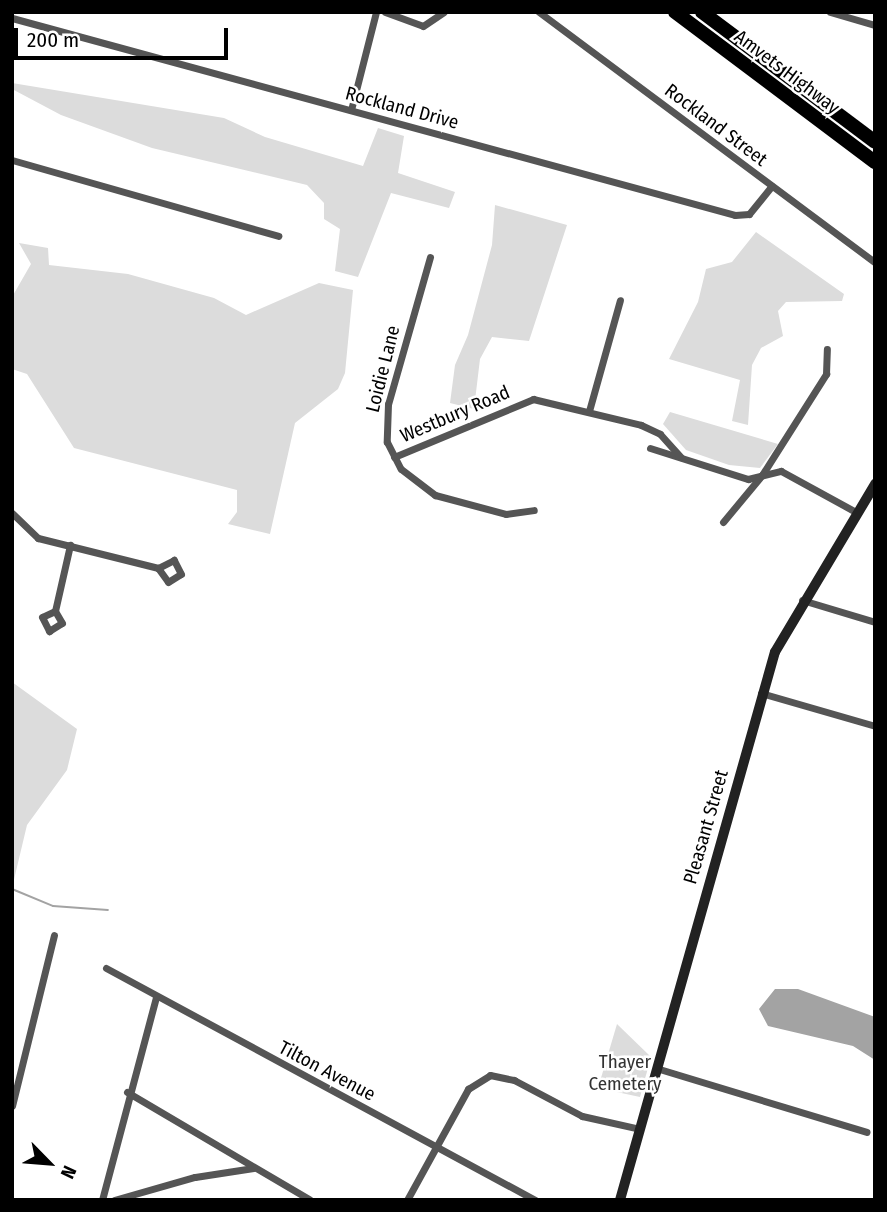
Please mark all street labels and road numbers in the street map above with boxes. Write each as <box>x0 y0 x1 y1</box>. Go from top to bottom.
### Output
street label: Amvets Highway <box>730 25 844 119</box>
street label: Rockland Street <box>660 79 772 171</box>
street label: Rockland Drive <box>343 82 461 134</box>
street label: Loidie Lane <box>361 323 405 415</box>
street label: Westbury Road <box>397 381 513 447</box>
street label: Pleasant Street <box>679 767 733 887</box>
street label: Tilton Avenue <box>275 1036 379 1106</box>

